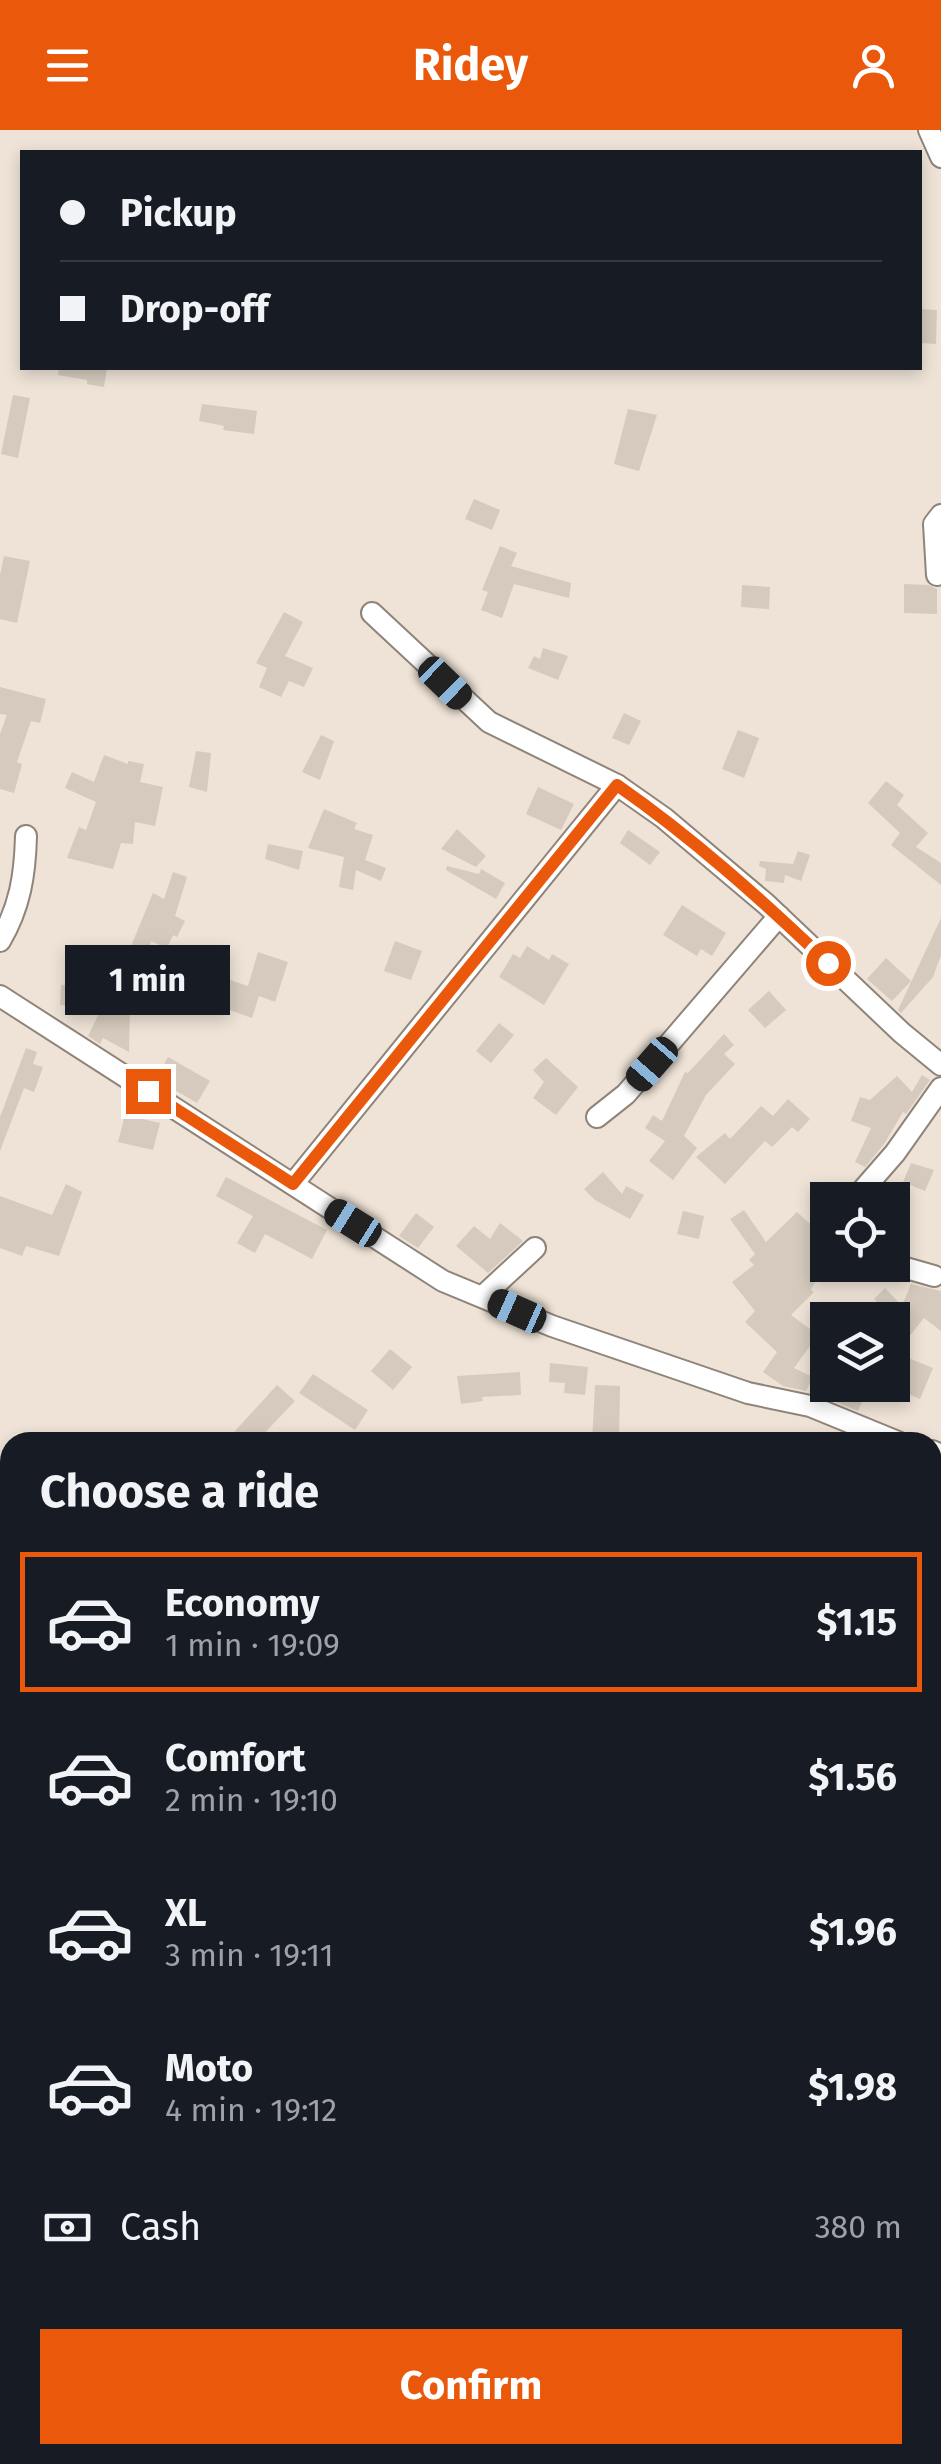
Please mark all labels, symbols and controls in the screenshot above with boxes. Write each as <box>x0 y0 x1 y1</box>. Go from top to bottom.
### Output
icon: menu <box>40 38 95 93</box>
text: Ridey <box>413 38 528 92</box>
icon: person <box>846 38 901 93</box>
text: Pickup <box>120 190 237 236</box>
text: Drop-off <box>120 286 268 332</box>
car <box>413 651 477 715</box>
route start <box>806 941 851 986</box>
callout: 1 min <box>66 946 230 1016</box>
text: 1 min <box>109 961 186 999</box>
car <box>621 1032 683 1096</box>
route end <box>126 1069 171 1114</box>
map controls <box>810 1182 910 1402</box>
button: locate <box>810 1182 910 1282</box>
car <box>320 1194 386 1252</box>
car <box>483 1285 551 1337</box>
button: layers <box>810 1302 910 1402</box>
text: Choose a ride <box>40 1465 319 1519</box>
icon: car <box>45 1577 135 1667</box>
text: Economy <box>165 1580 320 1626</box>
text: $1.15 <box>817 1599 897 1645</box>
text: 1 min · 19:09 <box>165 1626 340 1664</box>
icon: car <box>45 1732 135 1822</box>
text: Comfort <box>165 1735 306 1781</box>
text: $1.56 <box>809 1754 897 1800</box>
text: 2 min · 19:10 <box>165 1781 338 1819</box>
icon: car <box>45 1887 135 1977</box>
text: XL <box>165 1890 207 1936</box>
text: $1.96 <box>809 1909 897 1955</box>
text: 3 min · 19:11 <box>165 1936 334 1974</box>
icon: car <box>45 2042 135 2132</box>
text: Moto <box>165 2045 253 2091</box>
text: $1.98 <box>808 2064 897 2110</box>
text: 4 min · 19:12 <box>165 2091 337 2129</box>
icon: cash <box>40 2200 95 2255</box>
text: Cash <box>120 2204 201 2250</box>
text: 380 m <box>815 2208 902 2246</box>
button: Confirm <box>40 2329 902 2444</box>

